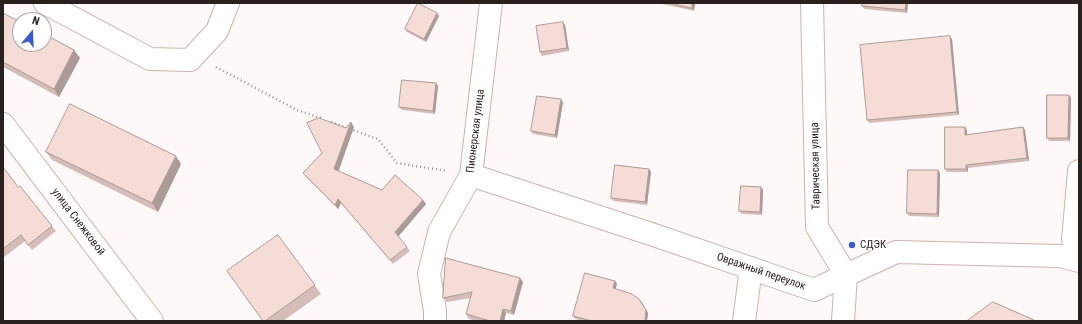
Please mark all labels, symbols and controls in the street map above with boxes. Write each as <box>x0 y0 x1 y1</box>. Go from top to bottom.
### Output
north arrow <box>12 12 52 52</box>
text: N <box>30 14 41 28</box>
street label: Пионерская улица <box>464 88 488 174</box>
street label: Таврическая улица <box>809 122 823 210</box>
street label: улица Снежковой <box>48 186 108 258</box>
place label: СДЭК <box>860 238 886 252</box>
marker: СДЭК <box>847 240 857 250</box>
street label: Овражный переулок <box>715 251 807 293</box>

